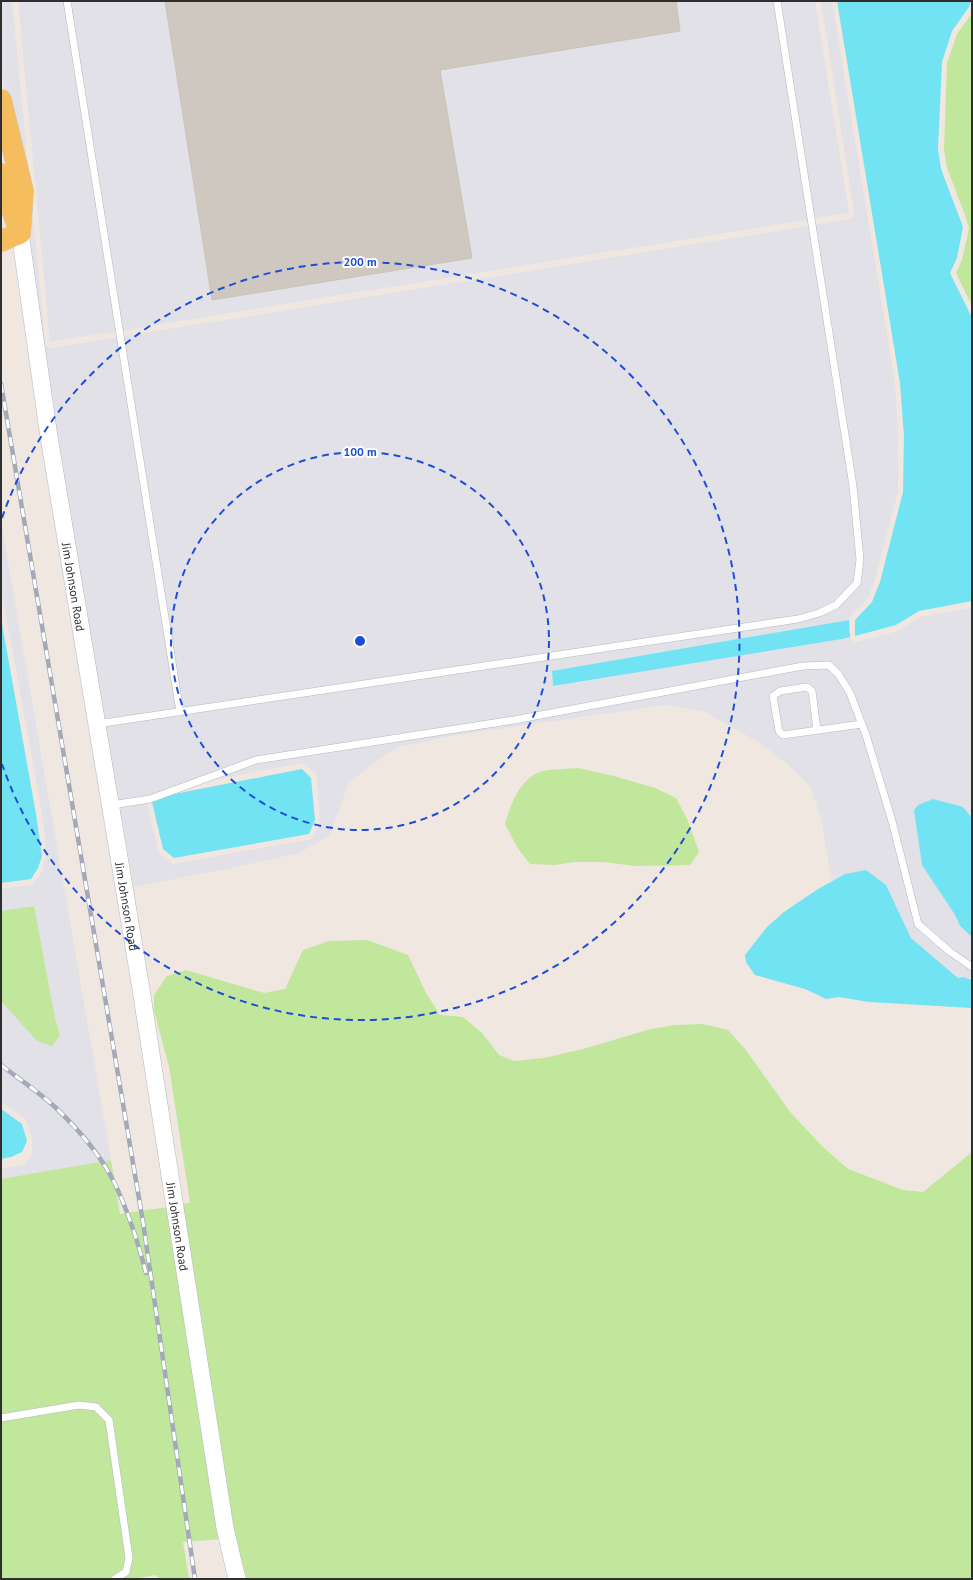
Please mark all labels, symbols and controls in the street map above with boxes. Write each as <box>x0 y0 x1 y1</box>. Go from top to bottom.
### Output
text: 200 m <box>343 254 377 269</box>
text: 100 m <box>343 444 377 459</box>
street label: Jim Johnson Road <box>59 541 89 632</box>
centre of rings <box>353 634 367 648</box>
street label: Jim Johnson Road <box>112 860 142 952</box>
street label: Jim Johnson Road <box>164 1180 192 1272</box>

